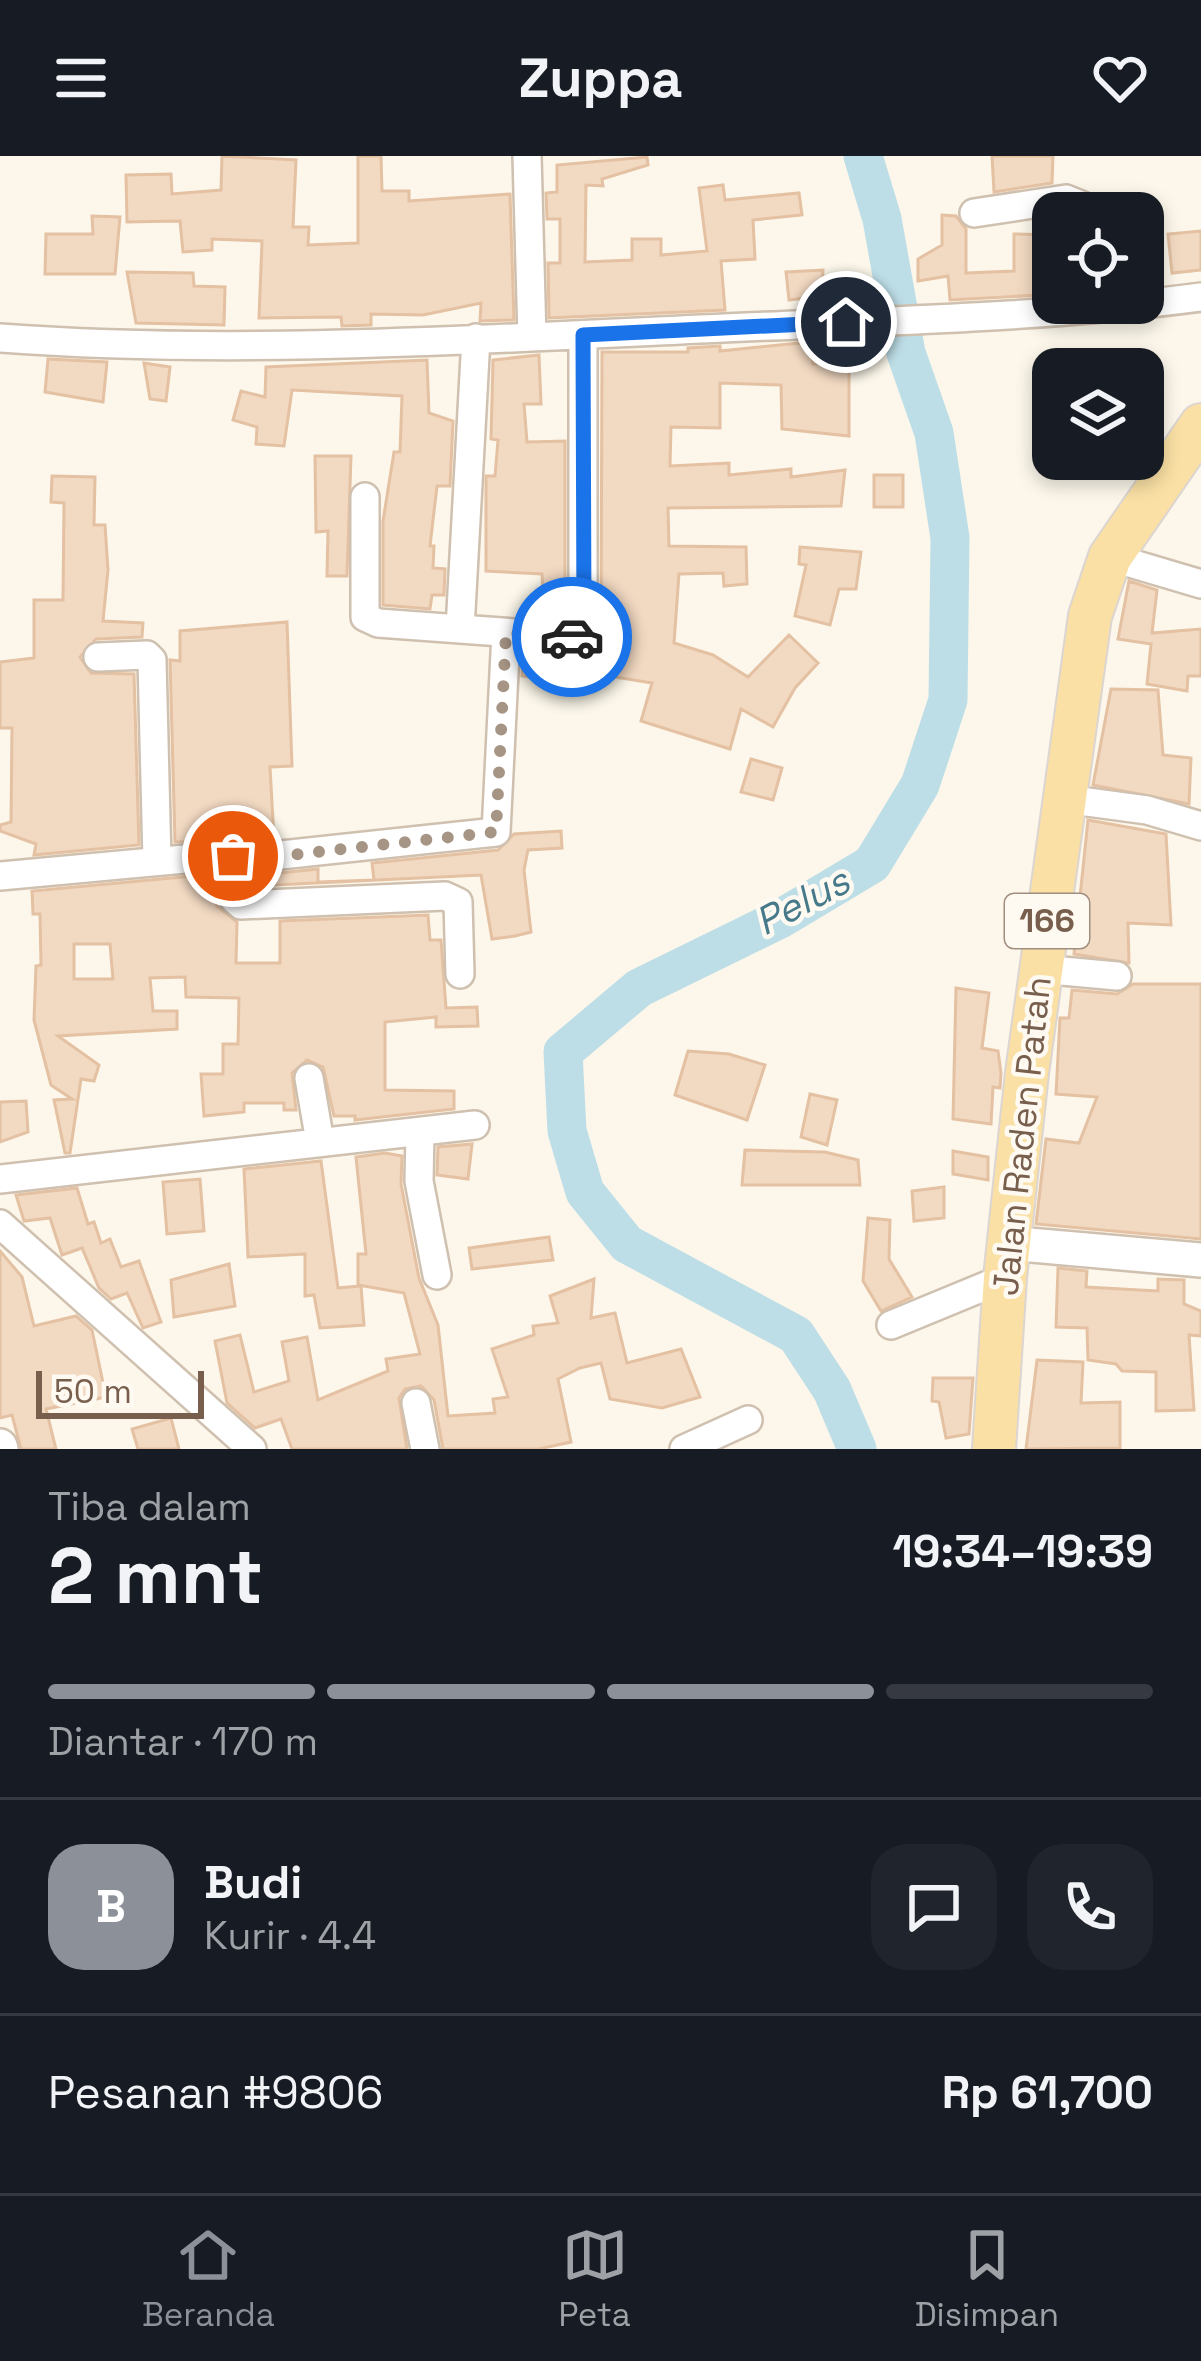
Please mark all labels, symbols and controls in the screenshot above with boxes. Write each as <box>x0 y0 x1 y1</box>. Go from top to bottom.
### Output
text: Zuppa <box>518 44 683 113</box>
icon: menu <box>48 45 114 111</box>
icon: heart <box>1087 45 1153 111</box>
map controls <box>1032 192 1164 480</box>
button: locate <box>1032 192 1164 324</box>
pin <box>795 271 897 373</box>
icon: home <box>813 289 879 355</box>
button: layers <box>1032 348 1164 480</box>
courier <box>512 577 632 697</box>
icon: car <box>539 604 605 670</box>
pin <box>182 805 284 907</box>
icon: bag <box>200 823 266 889</box>
water label: Pelus <box>746 855 859 946</box>
road number: 166 <box>1005 894 1089 948</box>
street label: Jalan Raden Patah <box>982 974 1062 1298</box>
scale bar <box>36 1365 204 1418</box>
text: 50 m <box>54 1371 132 1413</box>
text: Tiba dalam <box>48 1482 251 1531</box>
text: 19:34–19:39 <box>892 1523 1153 1580</box>
text: 2 mnt <box>48 1526 263 1626</box>
text: Diantar · 170 m <box>48 1717 318 1766</box>
button: chat <box>871 1844 997 1970</box>
button: phone <box>1027 1844 1153 1970</box>
text: Budi <box>204 1854 302 1911</box>
text: B <box>96 1878 126 1935</box>
text: Kurir · 4.4 <box>204 1911 376 1960</box>
text: Pesanan #9806 <box>48 2064 383 2121</box>
text: Rp 61,700 <box>942 2064 1153 2121</box>
tab: Beranda <box>142 2222 275 2336</box>
tab: Peta <box>559 2222 631 2336</box>
tab: Disimpan <box>915 2222 1059 2336</box>

